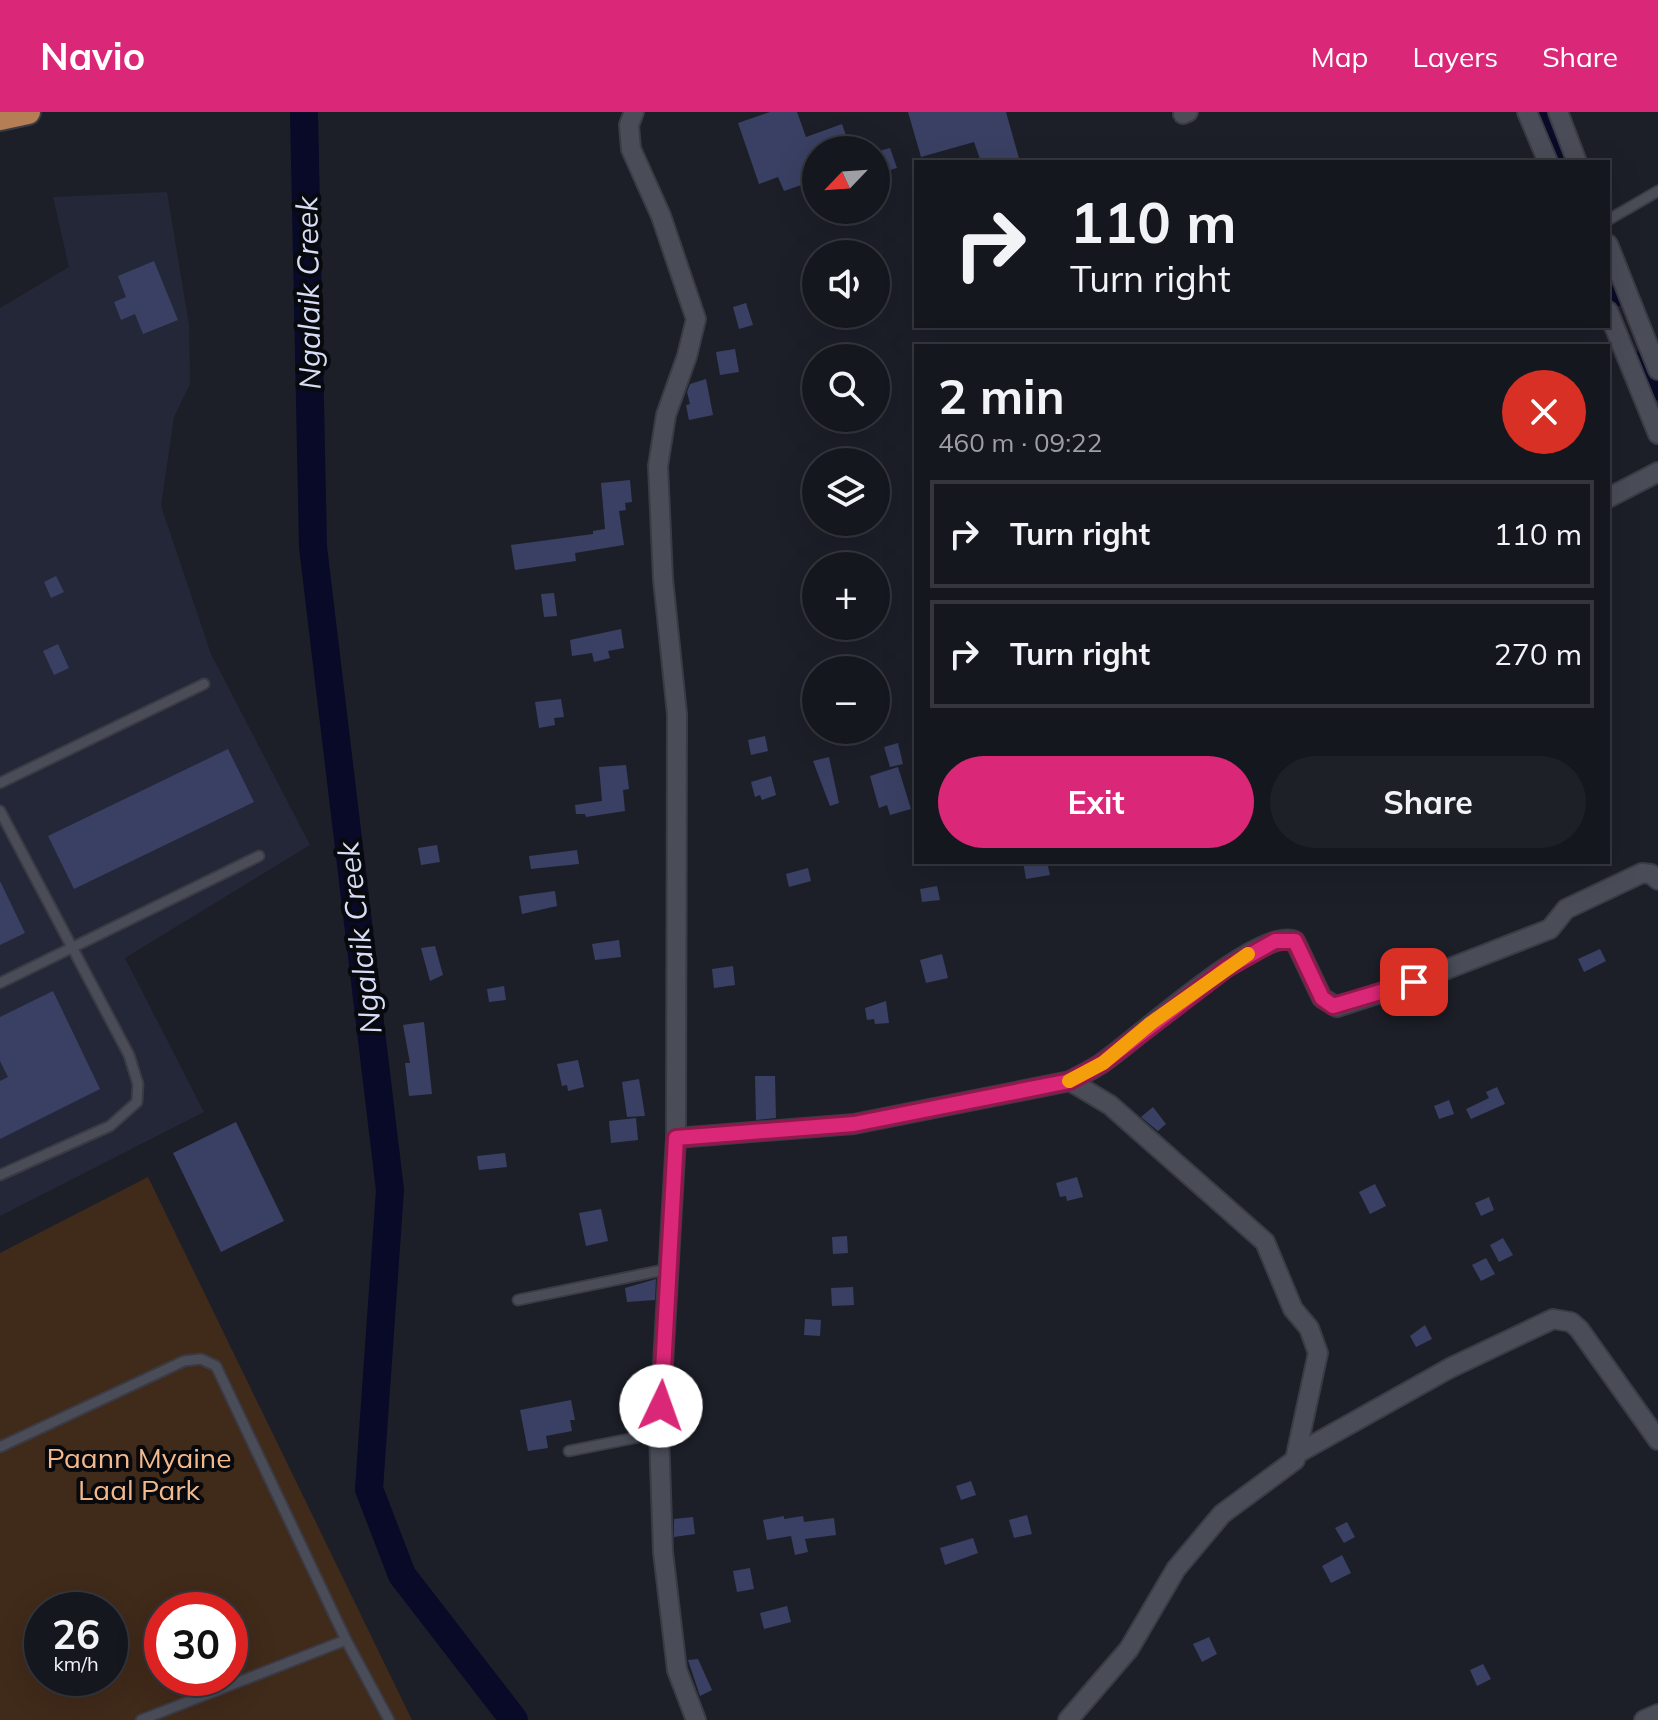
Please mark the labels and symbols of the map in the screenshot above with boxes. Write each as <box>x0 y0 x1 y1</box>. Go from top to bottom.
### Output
north arrow <box>802 136 890 224</box>
water label: Ngalaik Creek <box>287 194 329 390</box>
water label: Ngalaik Creek <box>328 838 390 1036</box>
pin <box>1380 948 1448 1016</box>
position arrow <box>619 1364 703 1448</box>
park label: Paann Myaine Laal Park <box>47 1440 232 1507</box>
speed limit sign: 30 <box>144 1592 248 1696</box>

